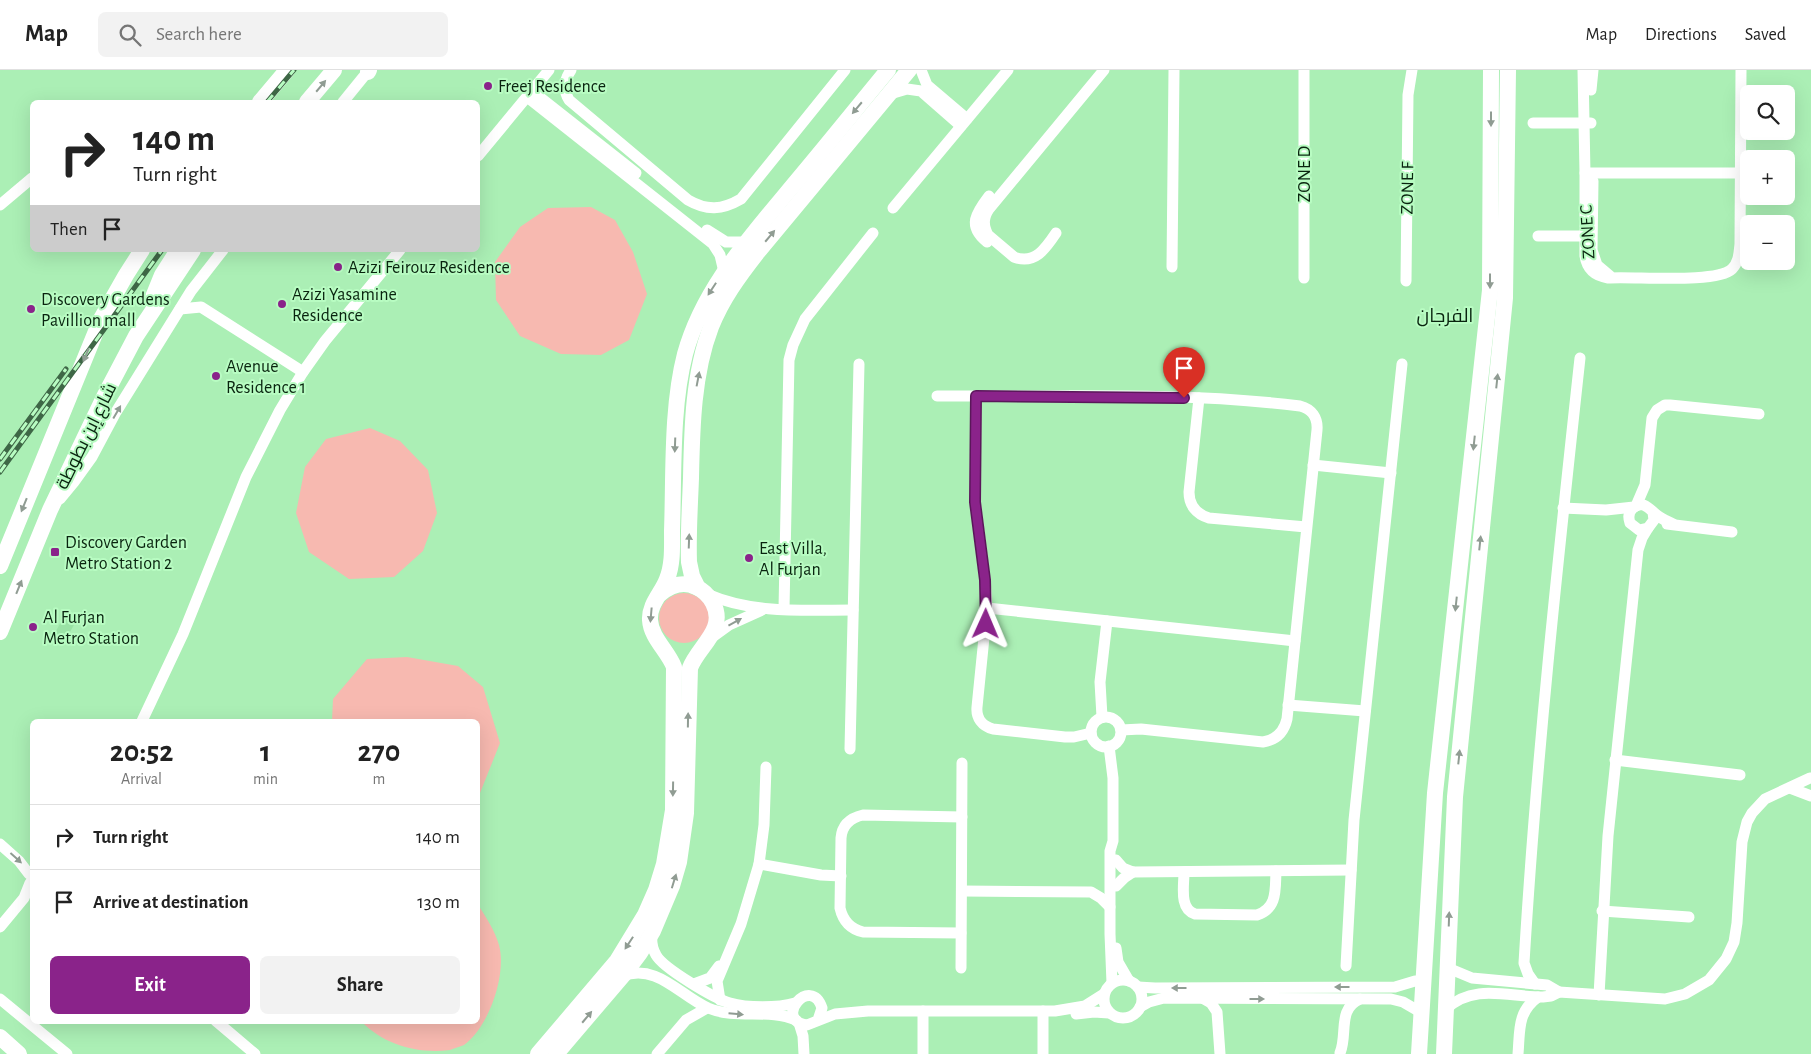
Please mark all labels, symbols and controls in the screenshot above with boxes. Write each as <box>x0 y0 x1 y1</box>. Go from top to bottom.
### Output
search box <box>98 12 448 57</box>
icon: search <box>116 21 144 49</box>
text: Map <box>25 22 68 46</box>
text: Search here <box>156 25 242 44</box>
text: Map <box>1586 26 1617 44</box>
text: Directions <box>1645 26 1717 44</box>
text: Saved <box>1745 26 1786 44</box>
place label: Freej Residence <box>498 78 606 96</box>
one-way arrow <box>315 80 326 93</box>
marker: Freej Residence <box>482 80 494 92</box>
map controls <box>1740 85 1795 270</box>
button: search <box>1740 85 1795 140</box>
one-way arrow <box>852 101 863 114</box>
one-way arrow <box>1486 111 1494 127</box>
icon: right <box>50 120 115 185</box>
text: 140 m <box>133 122 215 157</box>
street label: ZONE D <box>1296 146 1314 202</box>
button: + <box>1740 150 1795 205</box>
street label: ZONE F <box>1399 161 1417 215</box>
text: Turn right <box>133 163 217 185</box>
street label: ZONE C <box>1578 204 1598 259</box>
icon: arrive <box>98 215 126 243</box>
button: − <box>1740 215 1795 270</box>
text: Then <box>50 220 88 239</box>
one-way arrow <box>765 230 776 243</box>
place label: Azizi Feirouz Residence <box>348 259 510 277</box>
marker: Azizi Feirouz Residence <box>332 261 344 273</box>
one-way arrow <box>1486 273 1494 289</box>
one-way arrow <box>708 283 717 296</box>
place label: Azizi Yasamine Residence <box>292 286 397 325</box>
place label: Discovery Gardens Pavillion mall <box>41 291 170 330</box>
marker: Azizi Yasamine Residence <box>276 298 288 310</box>
marker: Discovery Gardens Pavillion mall <box>25 303 37 315</box>
district label: الفرجان <box>1417 307 1473 327</box>
one-way arrow <box>82 347 90 362</box>
pin <box>1163 347 1205 398</box>
icon: arrive <box>1170 354 1198 382</box>
place label: Avenue Residence 1 <box>226 358 306 397</box>
marker: Avenue Residence 1 <box>210 370 222 382</box>
one-way arrow <box>695 371 703 387</box>
one-way arrow <box>1493 373 1501 389</box>
street label: شارع إبن بطوطة <box>53 380 122 493</box>
one-way arrow <box>112 405 121 418</box>
one-way arrow <box>1470 435 1478 451</box>
one-way arrow <box>671 438 679 454</box>
one-way arrow <box>20 498 28 512</box>
one-way arrow <box>685 533 693 549</box>
place label: Discovery Garden Metro Station 2 <box>65 534 187 573</box>
one-way arrow <box>1477 535 1485 551</box>
place label: East Villa, Al Furjan <box>759 540 827 579</box>
marker: Discovery Garden Metro Station 2 <box>49 546 61 558</box>
marker: East Villa, Al Furjan <box>743 552 755 564</box>
one-way arrow <box>15 580 23 594</box>
position arrow <box>959 597 1011 649</box>
one-way arrow <box>1452 597 1460 613</box>
one-way arrow <box>647 608 655 624</box>
place label: Al Furjan Metro Station <box>43 609 139 648</box>
one-way arrow <box>727 618 742 626</box>
marker: Al Furjan Metro Station <box>27 621 39 633</box>
one-way arrow <box>684 712 692 728</box>
text: 20:52 <box>110 737 173 767</box>
text: 1 <box>260 737 271 767</box>
text: 270 <box>358 737 400 767</box>
one-way arrow <box>1455 749 1463 765</box>
text: Arrival <box>121 771 162 787</box>
text: min <box>253 771 278 787</box>
text: m <box>373 771 385 787</box>
one-way arrow <box>669 781 677 797</box>
icon: right <box>50 823 78 851</box>
text: Turn right <box>93 828 168 847</box>
text: 140 m <box>416 828 460 847</box>
one-way arrow <box>9 852 21 864</box>
one-way arrow <box>670 873 678 888</box>
icon: arrive <box>50 888 78 916</box>
text: Arrive at destination <box>93 893 249 912</box>
text: 130 m <box>417 893 460 912</box>
one-way arrow <box>1446 911 1454 927</box>
one-way arrow <box>624 936 633 949</box>
button: Exit <box>50 956 250 1014</box>
button: Share <box>260 956 460 1014</box>
one-way arrow <box>1333 983 1349 991</box>
one-way arrow <box>1171 984 1187 992</box>
one-way arrow <box>1249 995 1265 1003</box>
one-way arrow <box>581 1011 593 1023</box>
one-way arrow <box>728 1011 744 1019</box>

